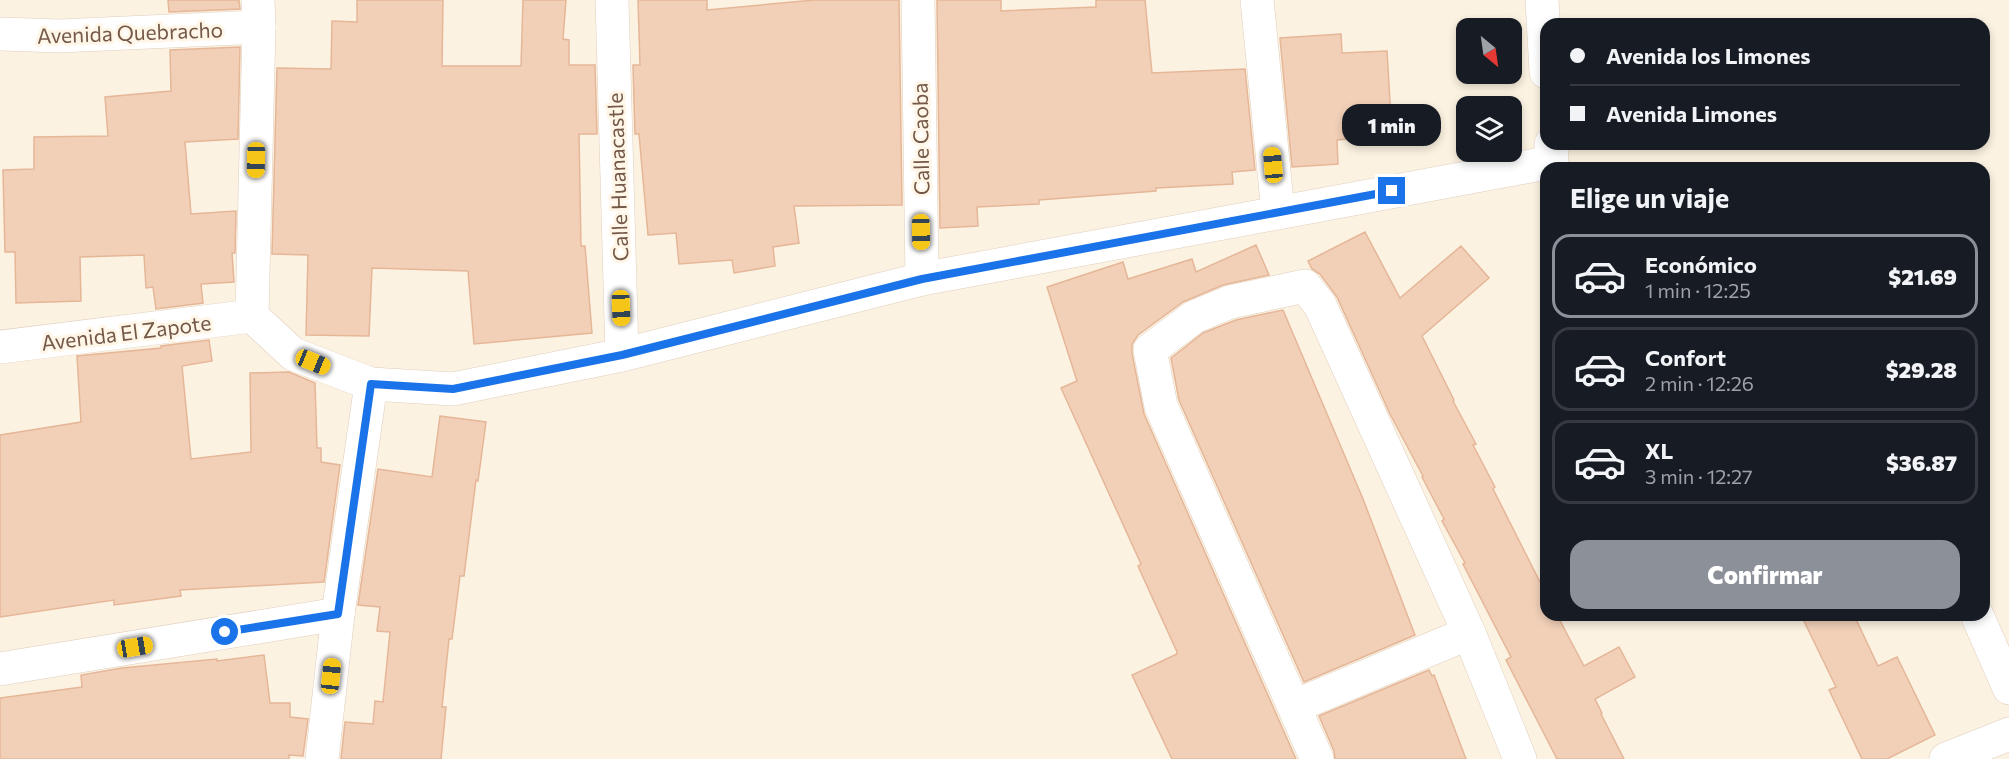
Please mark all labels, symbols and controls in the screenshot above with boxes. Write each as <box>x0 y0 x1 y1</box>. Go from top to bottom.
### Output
street label: Avenida Quebracho <box>36 16 224 48</box>
north arrow <box>1456 18 1522 84</box>
map controls <box>1456 18 1522 162</box>
text: Avenida los Limones <box>1606 42 1811 69</box>
street label: Calle Caoba <box>907 83 933 195</box>
street label: Calle Huanacastle <box>602 92 632 262</box>
button: layers <box>1456 96 1522 162</box>
text: Avenida Limones <box>1606 100 1777 127</box>
callout: 1 min <box>1342 104 1442 146</box>
text: 1 min <box>1367 113 1416 137</box>
car <box>247 142 265 178</box>
car <box>1262 146 1284 184</box>
route end <box>1378 177 1405 204</box>
text: Elige un viaje <box>1570 181 1729 214</box>
car <box>912 214 930 250</box>
icon: car <box>1573 249 1627 303</box>
text: Económico <box>1645 251 1757 278</box>
text: $21.69 <box>1888 263 1957 290</box>
text: 1 min · 12:25 <box>1645 278 1751 302</box>
car <box>611 290 631 326</box>
street label: Avenida El Zapote <box>40 309 212 355</box>
icon: car <box>1573 342 1627 396</box>
text: Confort <box>1645 344 1726 371</box>
car <box>293 347 333 377</box>
text: $29.28 <box>1886 356 1957 383</box>
text: 2 min · 12:26 <box>1645 371 1754 395</box>
icon: car <box>1573 435 1627 489</box>
text: XL <box>1645 437 1673 464</box>
text: $36.87 <box>1886 449 1957 476</box>
text: 3 min · 12:27 <box>1645 464 1753 488</box>
button: Confirmar <box>1570 540 1960 609</box>
route start <box>211 618 238 645</box>
car <box>116 635 154 659</box>
car <box>320 657 342 695</box>

